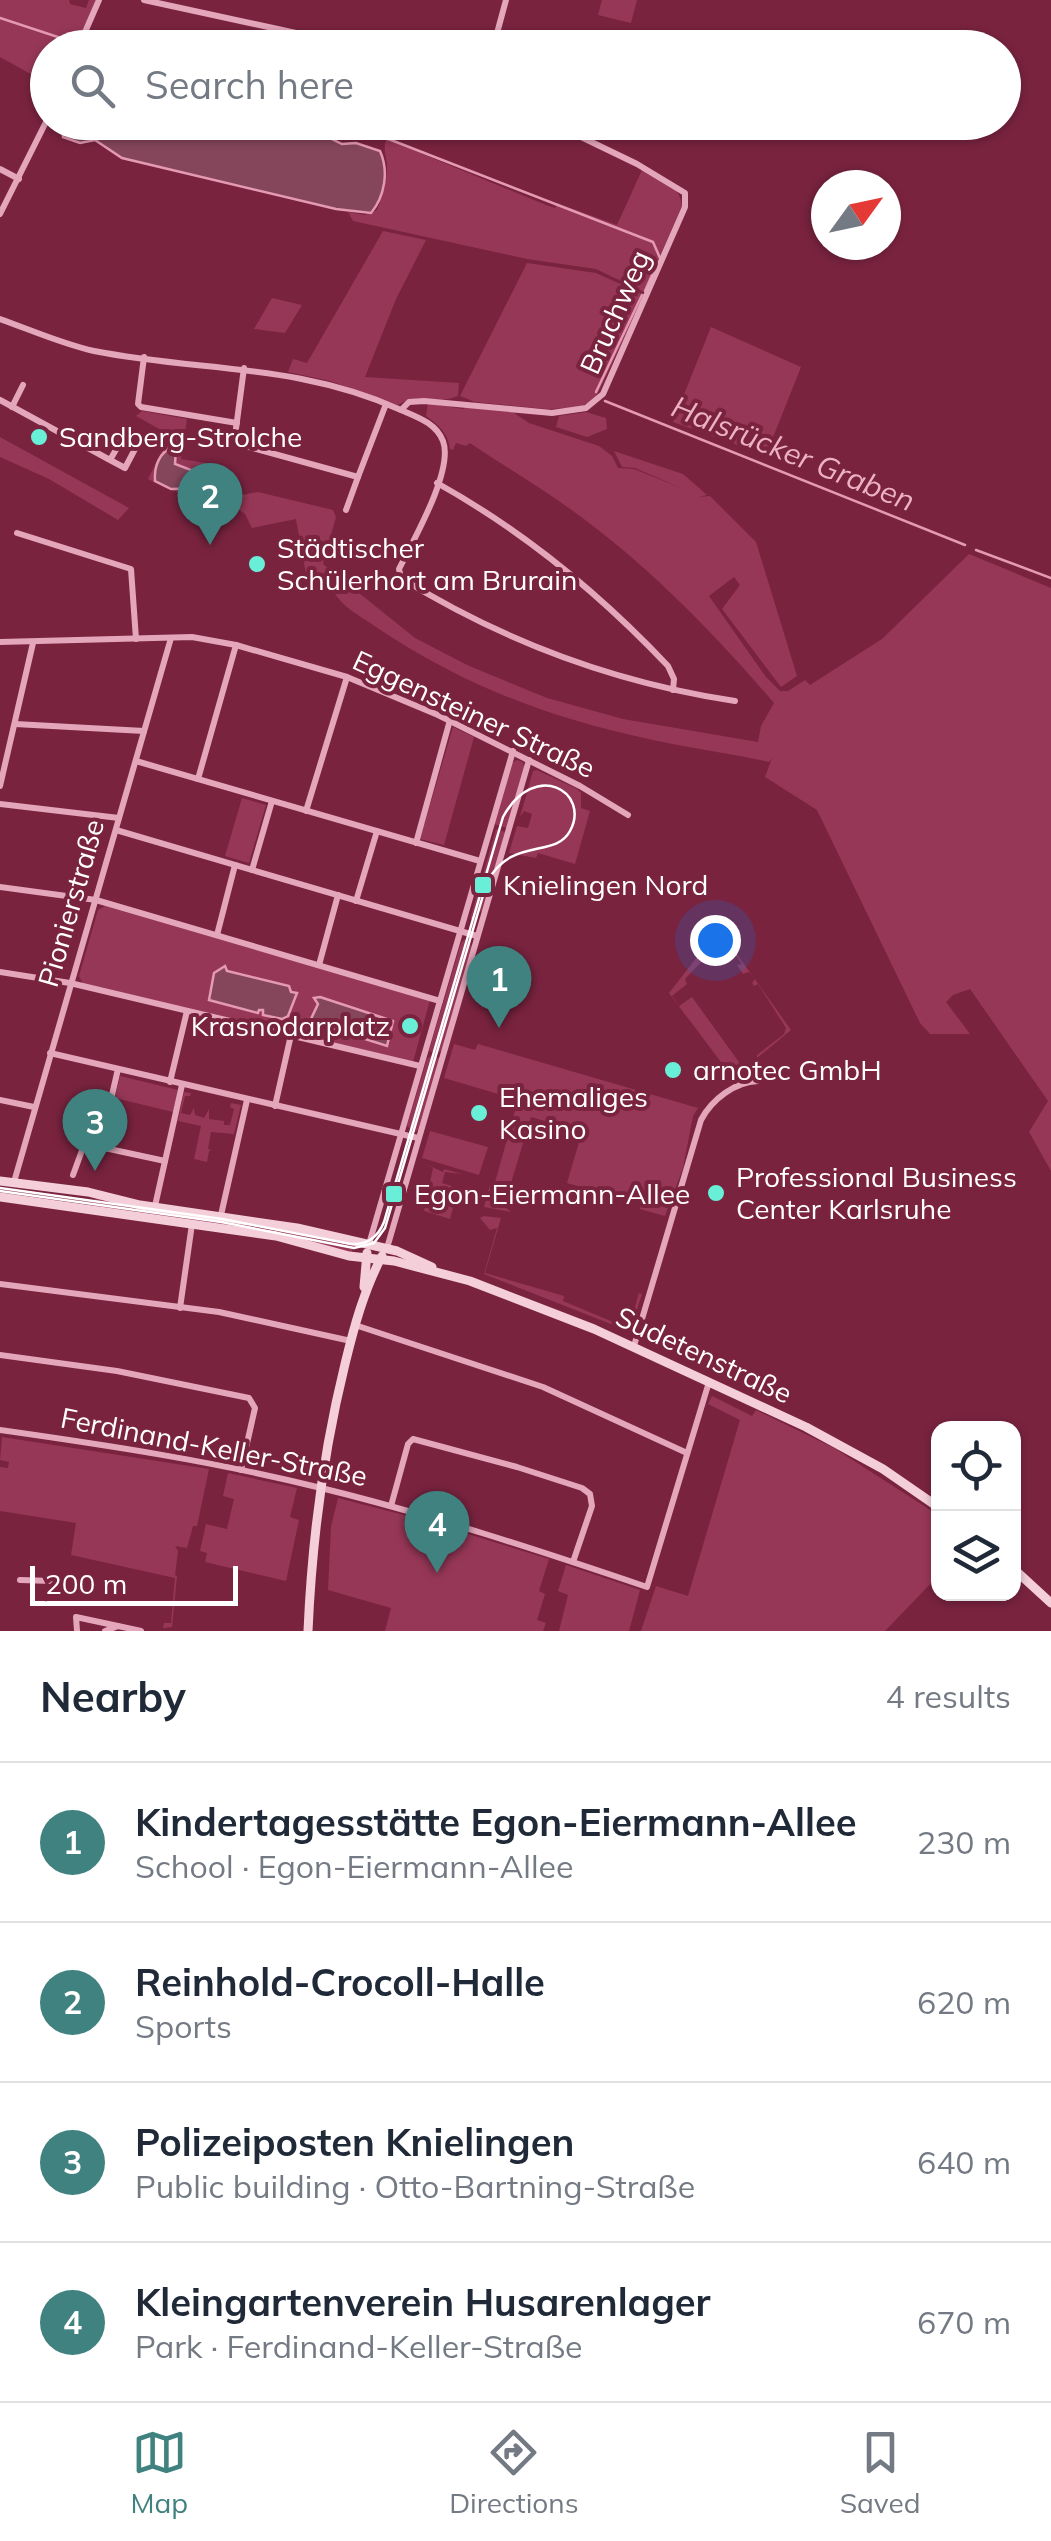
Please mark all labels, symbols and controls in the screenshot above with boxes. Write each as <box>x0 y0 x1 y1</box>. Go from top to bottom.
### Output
search box <box>30 30 1021 140</box>
icon: search <box>65 58 120 113</box>
text: Search here <box>145 61 354 109</box>
north arrow <box>811 170 901 260</box>
street label: Bruchweg <box>572 245 657 379</box>
water label: Halsrücker Graben <box>666 387 920 519</box>
place label: Sandberg-Strolche <box>59 419 302 454</box>
marker: Sandberg-Strolche <box>28 426 50 448</box>
pin: 2 <box>178 462 242 545</box>
place label: Städtischer Schülerhort am Brurain <box>277 530 577 597</box>
marker: Städtischer Schülerhort am Brurain <box>246 553 268 575</box>
street label: Eggensteiner Straße <box>348 642 601 785</box>
street label: Pionierstraße <box>30 815 111 991</box>
place label: Knielingen Nord <box>503 867 708 902</box>
marker: Knielingen Nord <box>472 874 494 896</box>
your location <box>690 915 741 966</box>
pin: 1 <box>466 946 532 1028</box>
place label: Krasnodarplatz <box>191 1008 390 1043</box>
marker: Krasnodarplatz <box>399 1015 421 1037</box>
place label: arnotec GmbH <box>693 1052 882 1087</box>
marker: arnotec GmbH <box>662 1059 684 1081</box>
place label: Ehemaliges Kasino <box>499 1079 648 1146</box>
pin: 3 <box>62 1088 128 1171</box>
marker: Ehemaliges Kasino <box>468 1102 490 1124</box>
place label: Professional Business Center Karlsruhe <box>736 1159 1017 1226</box>
place label: Egon-Eiermann-Allee <box>414 1176 690 1211</box>
marker: Professional Business Center Karlsruhe <box>705 1182 727 1204</box>
marker: Egon-Eiermann-Allee <box>383 1183 405 1205</box>
street label: Sudetenstraße <box>611 1298 798 1411</box>
street label: Ferdinand-Keller-Straße <box>58 1400 370 1493</box>
map controls <box>931 1421 1021 1601</box>
button: locate <box>931 1421 1021 1511</box>
pin: 4 <box>404 1490 470 1573</box>
button: layers <box>931 1511 1021 1601</box>
scale bar <box>30 1561 238 1606</box>
text: 200 m <box>45 1566 127 1601</box>
text: Nearby <box>40 1670 186 1723</box>
text: 4 results <box>886 1676 1011 1716</box>
text: Kindertagesstätte Egon-Eiermann-Allee <box>135 1798 857 1846</box>
text: 1 <box>63 1822 82 1862</box>
text: 230 m <box>917 1822 1011 1862</box>
text: School · Egon-Eiermann-Allee <box>135 1846 573 1886</box>
text: Reinhold-Crocoll-Halle <box>135 1958 545 2006</box>
text: 2 <box>63 1982 82 2022</box>
text: 620 m <box>917 1982 1011 2022</box>
text: Sports <box>135 2006 232 2046</box>
text: Polizeiposten Knielingen <box>135 2118 574 2166</box>
text: 3 <box>63 2142 82 2182</box>
text: 640 m <box>917 2142 1011 2182</box>
text: Public building · Otto-Bartning-Straße <box>135 2166 695 2206</box>
text: Kleingartenverein Husarenlager <box>135 2278 711 2326</box>
text: 4 <box>63 2302 82 2342</box>
text: 670 m <box>917 2302 1011 2342</box>
text: Park · Ferdinand-Keller-Straße <box>135 2326 582 2366</box>
tab: Map <box>131 2425 188 2520</box>
tab: Directions <box>449 2425 579 2520</box>
tab: Saved <box>840 2425 920 2520</box>

